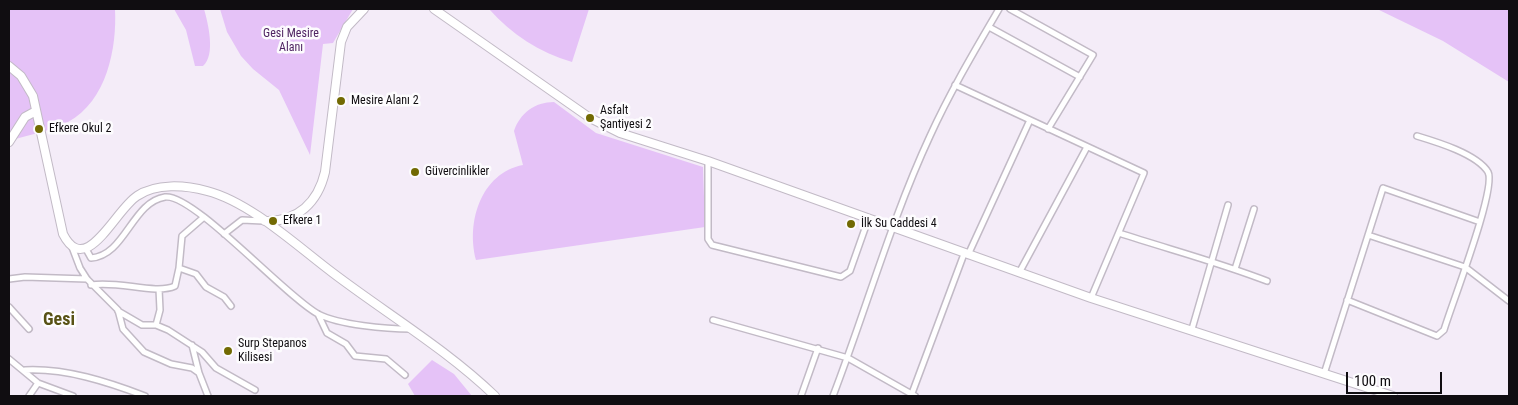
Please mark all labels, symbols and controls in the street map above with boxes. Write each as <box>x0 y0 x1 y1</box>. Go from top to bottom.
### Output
park label: Gesi Mesire Alanı <box>263 27 319 55</box>
place label: Mesire Alanı 2 <box>351 94 419 108</box>
marker: Mesire Alanı 2 <box>335 95 347 107</box>
place label: Asfalt Şantiyesi 2 <box>600 104 652 132</box>
marker: Asfalt Şantiyesi 2 <box>584 112 596 124</box>
place label: Efkere Okul 2 <box>49 122 111 136</box>
marker: Efkere Okul 2 <box>33 123 45 135</box>
place label: Güvercinlikler <box>425 165 489 179</box>
marker: Güvercinlikler <box>409 166 421 178</box>
place label: Efkere 1 <box>283 214 321 228</box>
marker: Efkere 1 <box>267 215 279 227</box>
place label: İlk Su Caddesi 4 <box>861 217 937 231</box>
marker: İlk Su Caddesi 4 <box>845 218 857 230</box>
district label: Gesi <box>43 309 75 331</box>
place label: Surp Stepanos Kilisesi <box>238 337 307 365</box>
marker: Surp Stepanos Kilisesi <box>222 345 234 357</box>
scale bar <box>1348 362 1444 394</box>
text: 100 m <box>1354 372 1391 390</box>

